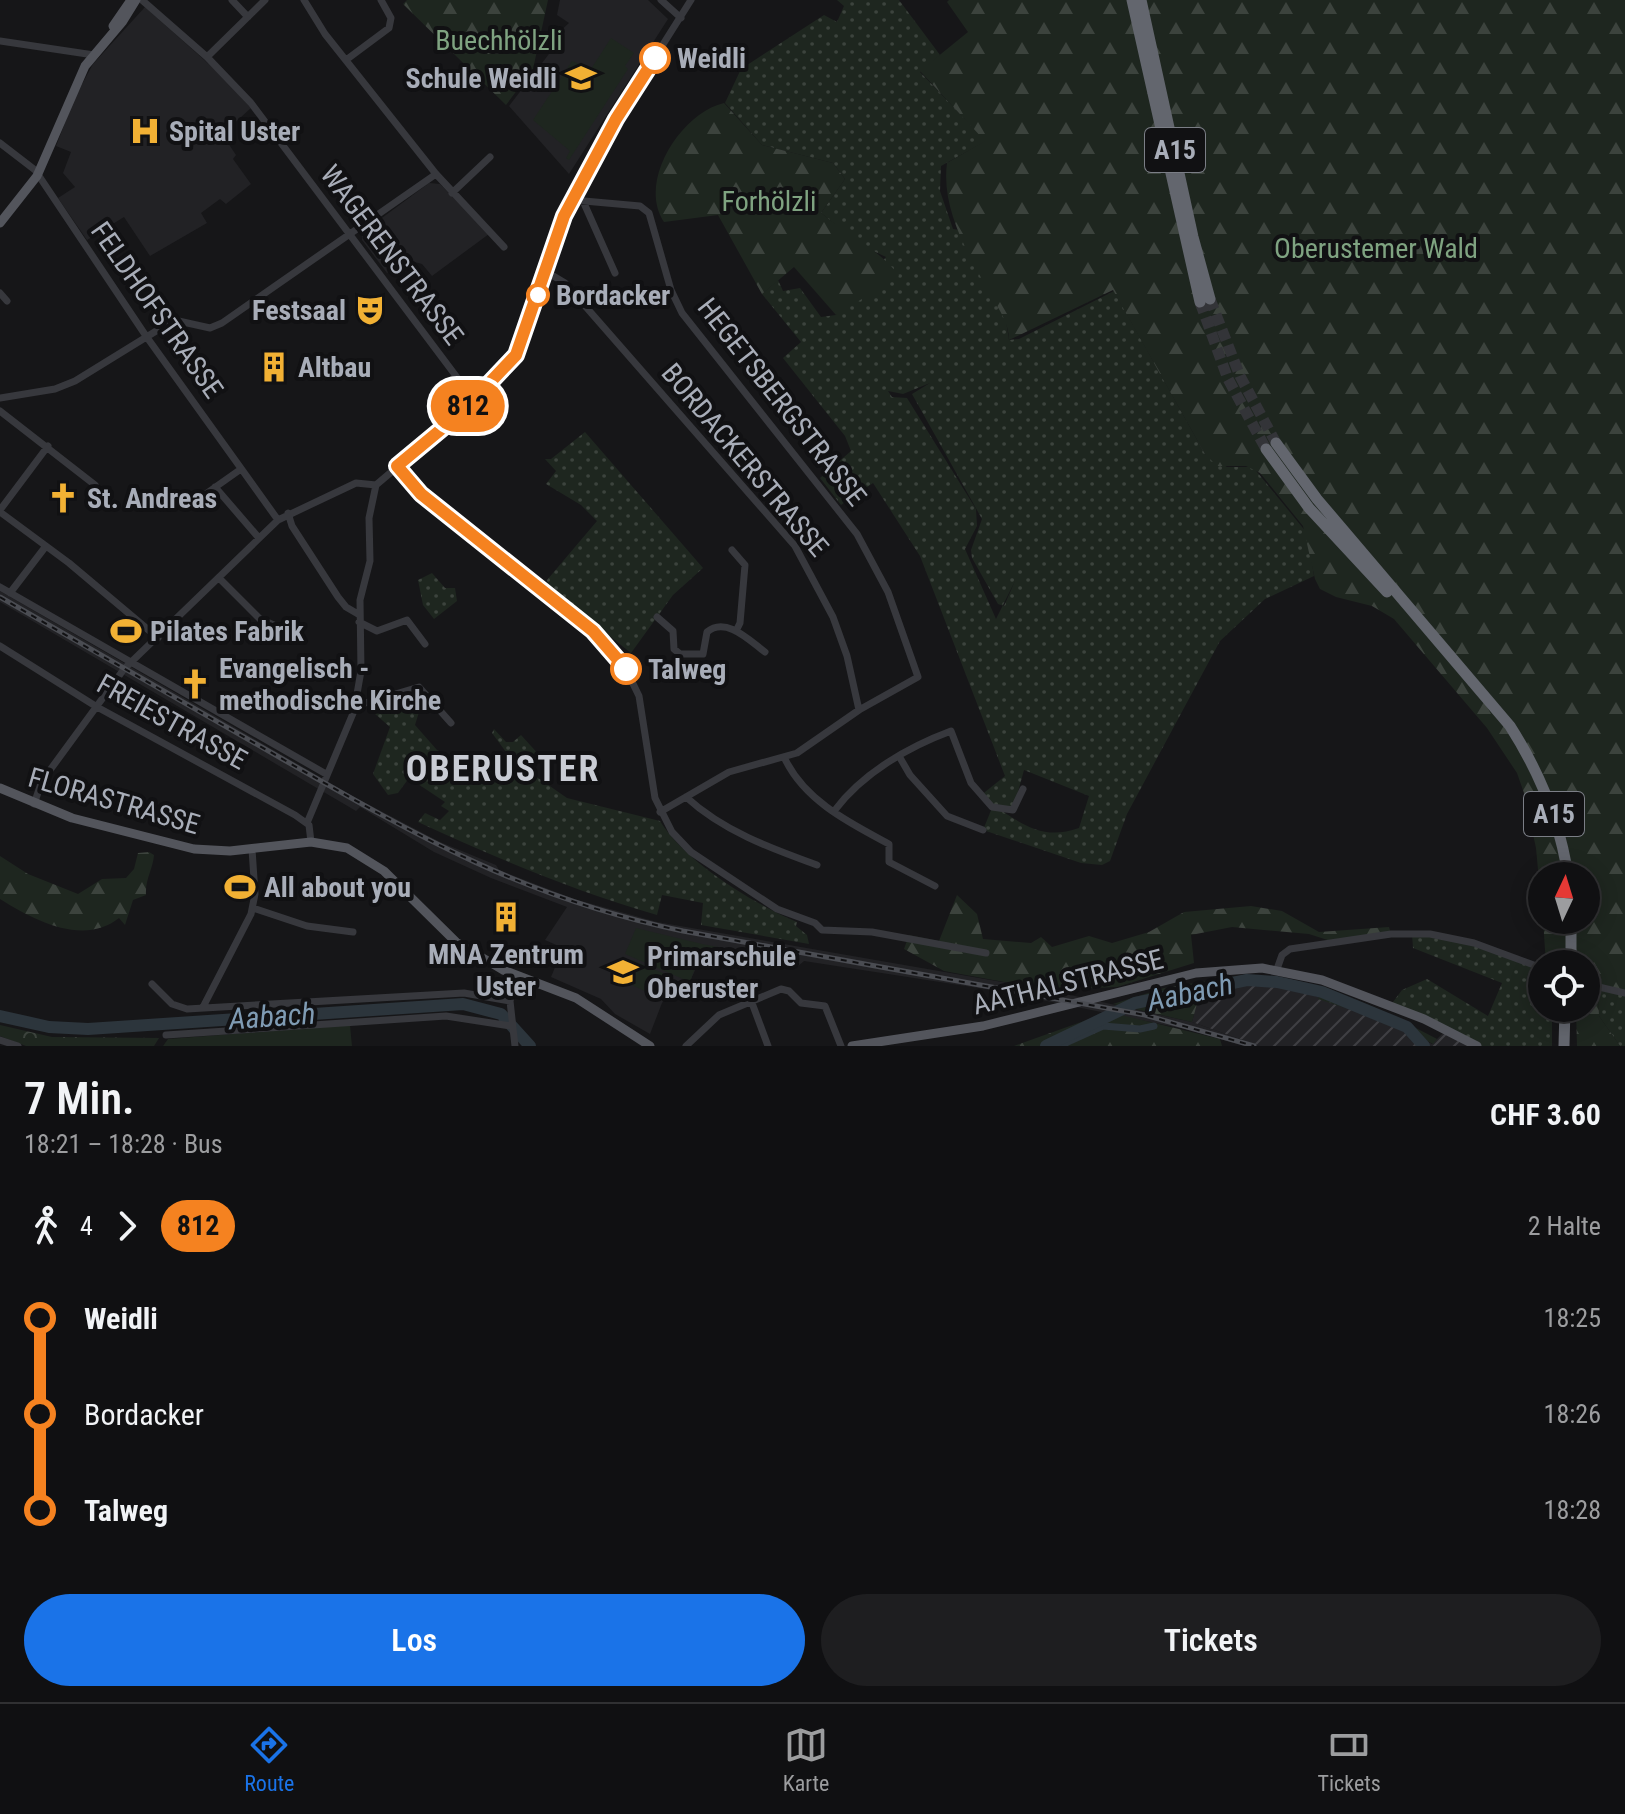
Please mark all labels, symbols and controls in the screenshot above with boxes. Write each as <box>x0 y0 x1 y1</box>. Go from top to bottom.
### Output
park label: Buechhölzli <box>435 24 563 57</box>
place label: Weidli <box>677 42 746 75</box>
marker: Weidli <box>640 43 670 73</box>
school or university icon: Schule Weidli <box>564 61 598 95</box>
place label: Schule Weidli <box>406 62 557 95</box>
hospital icon: Spital Uster <box>128 114 162 148</box>
place label: Spital Uster <box>169 115 300 148</box>
road number: A15 <box>1145 128 1205 172</box>
street label: WAGERENSTRASSE <box>314 159 470 351</box>
park label: Forhölzli <box>722 185 816 218</box>
street label: FELDHOFSTRASSE <box>84 216 230 404</box>
park label: Oberustemer Wald <box>1274 232 1478 265</box>
place label: Bordacker <box>556 279 670 312</box>
marker: Bordacker <box>527 284 549 306</box>
street label: HEGETSBERGSTRASSE <box>691 292 873 512</box>
theatre icon: Festsaal <box>353 293 387 327</box>
place label: Festsaal <box>252 294 346 327</box>
building icon: Altbau <box>257 350 291 384</box>
place label: Altbau <box>298 351 371 384</box>
street label: BORDACKERSTRASSE <box>655 357 835 563</box>
line badge: 812 <box>422 380 514 432</box>
text: 812 <box>447 389 489 422</box>
church icon: St. Andreas <box>46 481 80 515</box>
place label: St. Andreas <box>87 482 217 515</box>
sports icon: Pilates Fabrik <box>109 614 143 648</box>
place label: Pilates Fabrik <box>150 615 305 648</box>
place label: Evangelisch - methodische Kirche <box>219 652 441 717</box>
place label: Talweg <box>648 653 726 686</box>
marker: Talweg <box>611 654 641 684</box>
street label: FREIESTRASSE <box>91 667 253 777</box>
church icon: Evangelisch - methodische Kirche <box>178 667 212 701</box>
district label: OBERUSTER <box>406 748 600 790</box>
street label: FLORASTRASSE <box>24 761 204 841</box>
road number: A15 <box>1524 792 1584 836</box>
north arrow <box>1528 862 1600 934</box>
map controls <box>1528 862 1600 1022</box>
sports icon: All about you <box>223 870 257 904</box>
place label: All about you <box>264 871 411 904</box>
building icon: MNA Zentrum Uster <box>489 900 523 934</box>
place label: MNA Zentrum Uster <box>428 938 584 1003</box>
place label: Primarschule Oberuster <box>647 940 796 1005</box>
street label: AATHALSTRASSE <box>969 942 1167 1022</box>
button: locate <box>1528 950 1600 1022</box>
school or university icon: Primarschule Oberuster <box>606 955 640 989</box>
water label: Aabach <box>1143 966 1236 1018</box>
water label: Aabach <box>227 996 316 1037</box>
text: 7 Min. <box>24 1073 135 1125</box>
text: CHF 3.60 <box>1490 1097 1601 1132</box>
text: 18:21 – 18:28 · Bus <box>24 1129 223 1159</box>
icon: walk <box>24 1204 68 1248</box>
icon: forward <box>105 1204 149 1248</box>
text: 812 <box>177 1209 219 1242</box>
text: 4 <box>80 1211 93 1241</box>
text: 2 Halte <box>1528 1211 1601 1241</box>
text: Weidli <box>84 1301 158 1336</box>
text: 18:25 <box>1544 1303 1601 1333</box>
text: Bordacker <box>84 1397 204 1432</box>
text: 18:26 <box>1544 1399 1601 1429</box>
text: Talweg <box>84 1493 168 1528</box>
text: 18:28 <box>1544 1495 1601 1525</box>
button: Los <box>24 1594 805 1686</box>
button: Tickets <box>821 1594 1601 1686</box>
tab: Route <box>244 1723 294 1796</box>
tab: Karte <box>783 1723 829 1796</box>
tab: Tickets <box>1318 1723 1381 1796</box>

